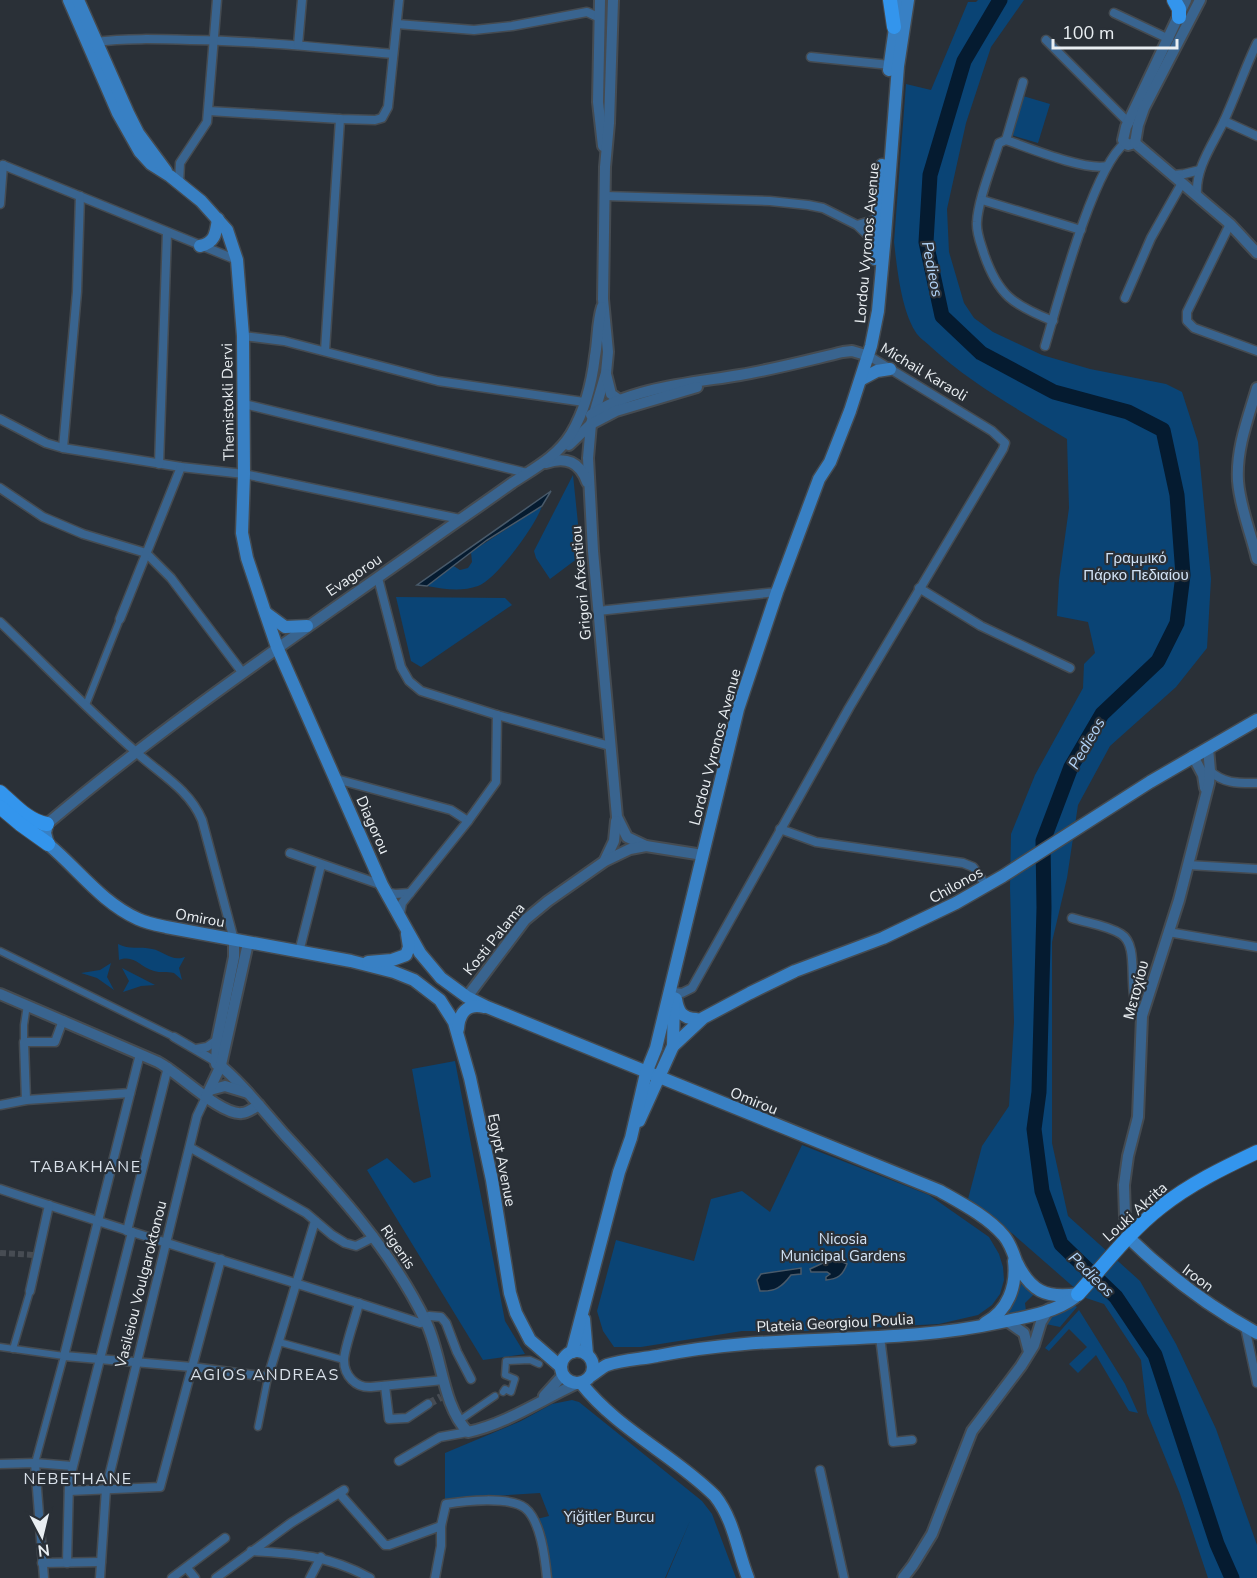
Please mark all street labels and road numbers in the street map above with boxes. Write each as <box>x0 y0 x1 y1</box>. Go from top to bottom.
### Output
street label: Lordou Vyronos Avenue <box>850 162 884 324</box>
street label: Michail Karaoli <box>877 338 971 406</box>
street label: Themistokli Dervi <box>217 343 239 461</box>
street label: Grigori Afxentiou <box>566 525 596 641</box>
street label: Evagorou <box>322 549 386 601</box>
street label: Lordou Vyronos Avenue <box>684 667 746 827</box>
street label: Diagorou <box>351 793 395 857</box>
street label: Chilonos <box>925 862 987 908</box>
street label: Kosti Palama <box>459 899 529 979</box>
street label: Omirou <box>174 904 226 932</box>
street label: Μετοχίου <box>1118 958 1154 1022</box>
street label: Omirou <box>727 1082 781 1120</box>
street label: Egypt Avenue <box>483 1112 521 1208</box>
street label: Louki Akrita <box>1099 1178 1171 1246</box>
street label: Vasileiou Voulgaroktonou <box>110 1198 171 1371</box>
street label: Rigenis <box>376 1221 420 1273</box>
street label: Iroon <box>1178 1260 1218 1296</box>
street label: Plateia Georgiou Poulia <box>756 1309 914 1337</box>

